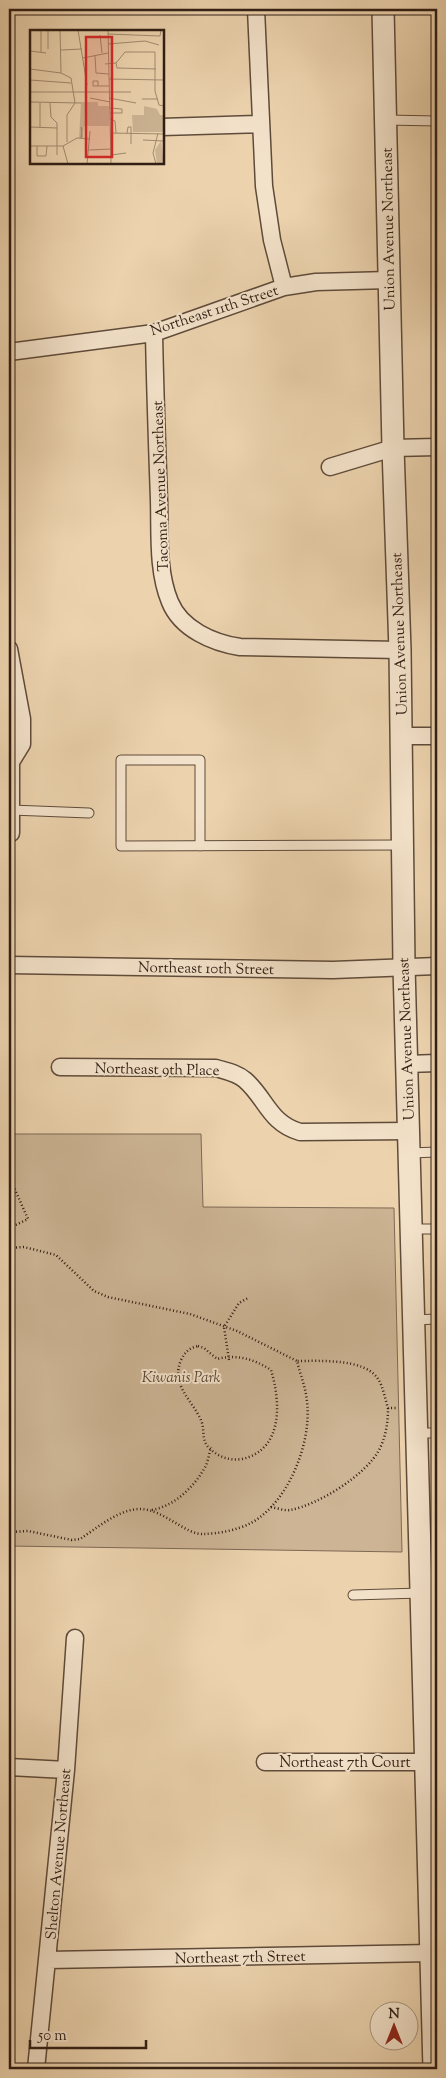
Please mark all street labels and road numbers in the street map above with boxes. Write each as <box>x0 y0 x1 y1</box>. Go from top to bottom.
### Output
street label: Union Avenue Northeast <box>378 147 401 311</box>
street label: Northeast 11th Street <box>148 281 281 342</box>
street label: Tacoma Avenue Northeast <box>148 400 175 572</box>
street label: Union Avenue Northeast <box>387 552 414 716</box>
street label: Union Avenue Northeast <box>394 957 421 1121</box>
street label: Northeast 10th Street <box>138 958 274 981</box>
street label: Northeast 9th Place <box>94 1059 220 1082</box>
street label: Northeast 7th Court <box>279 1753 411 1774</box>
street label: Shelton Avenue Northeast <box>42 1768 77 1941</box>
street label: Northeast 7th Street <box>174 1947 306 1970</box>

